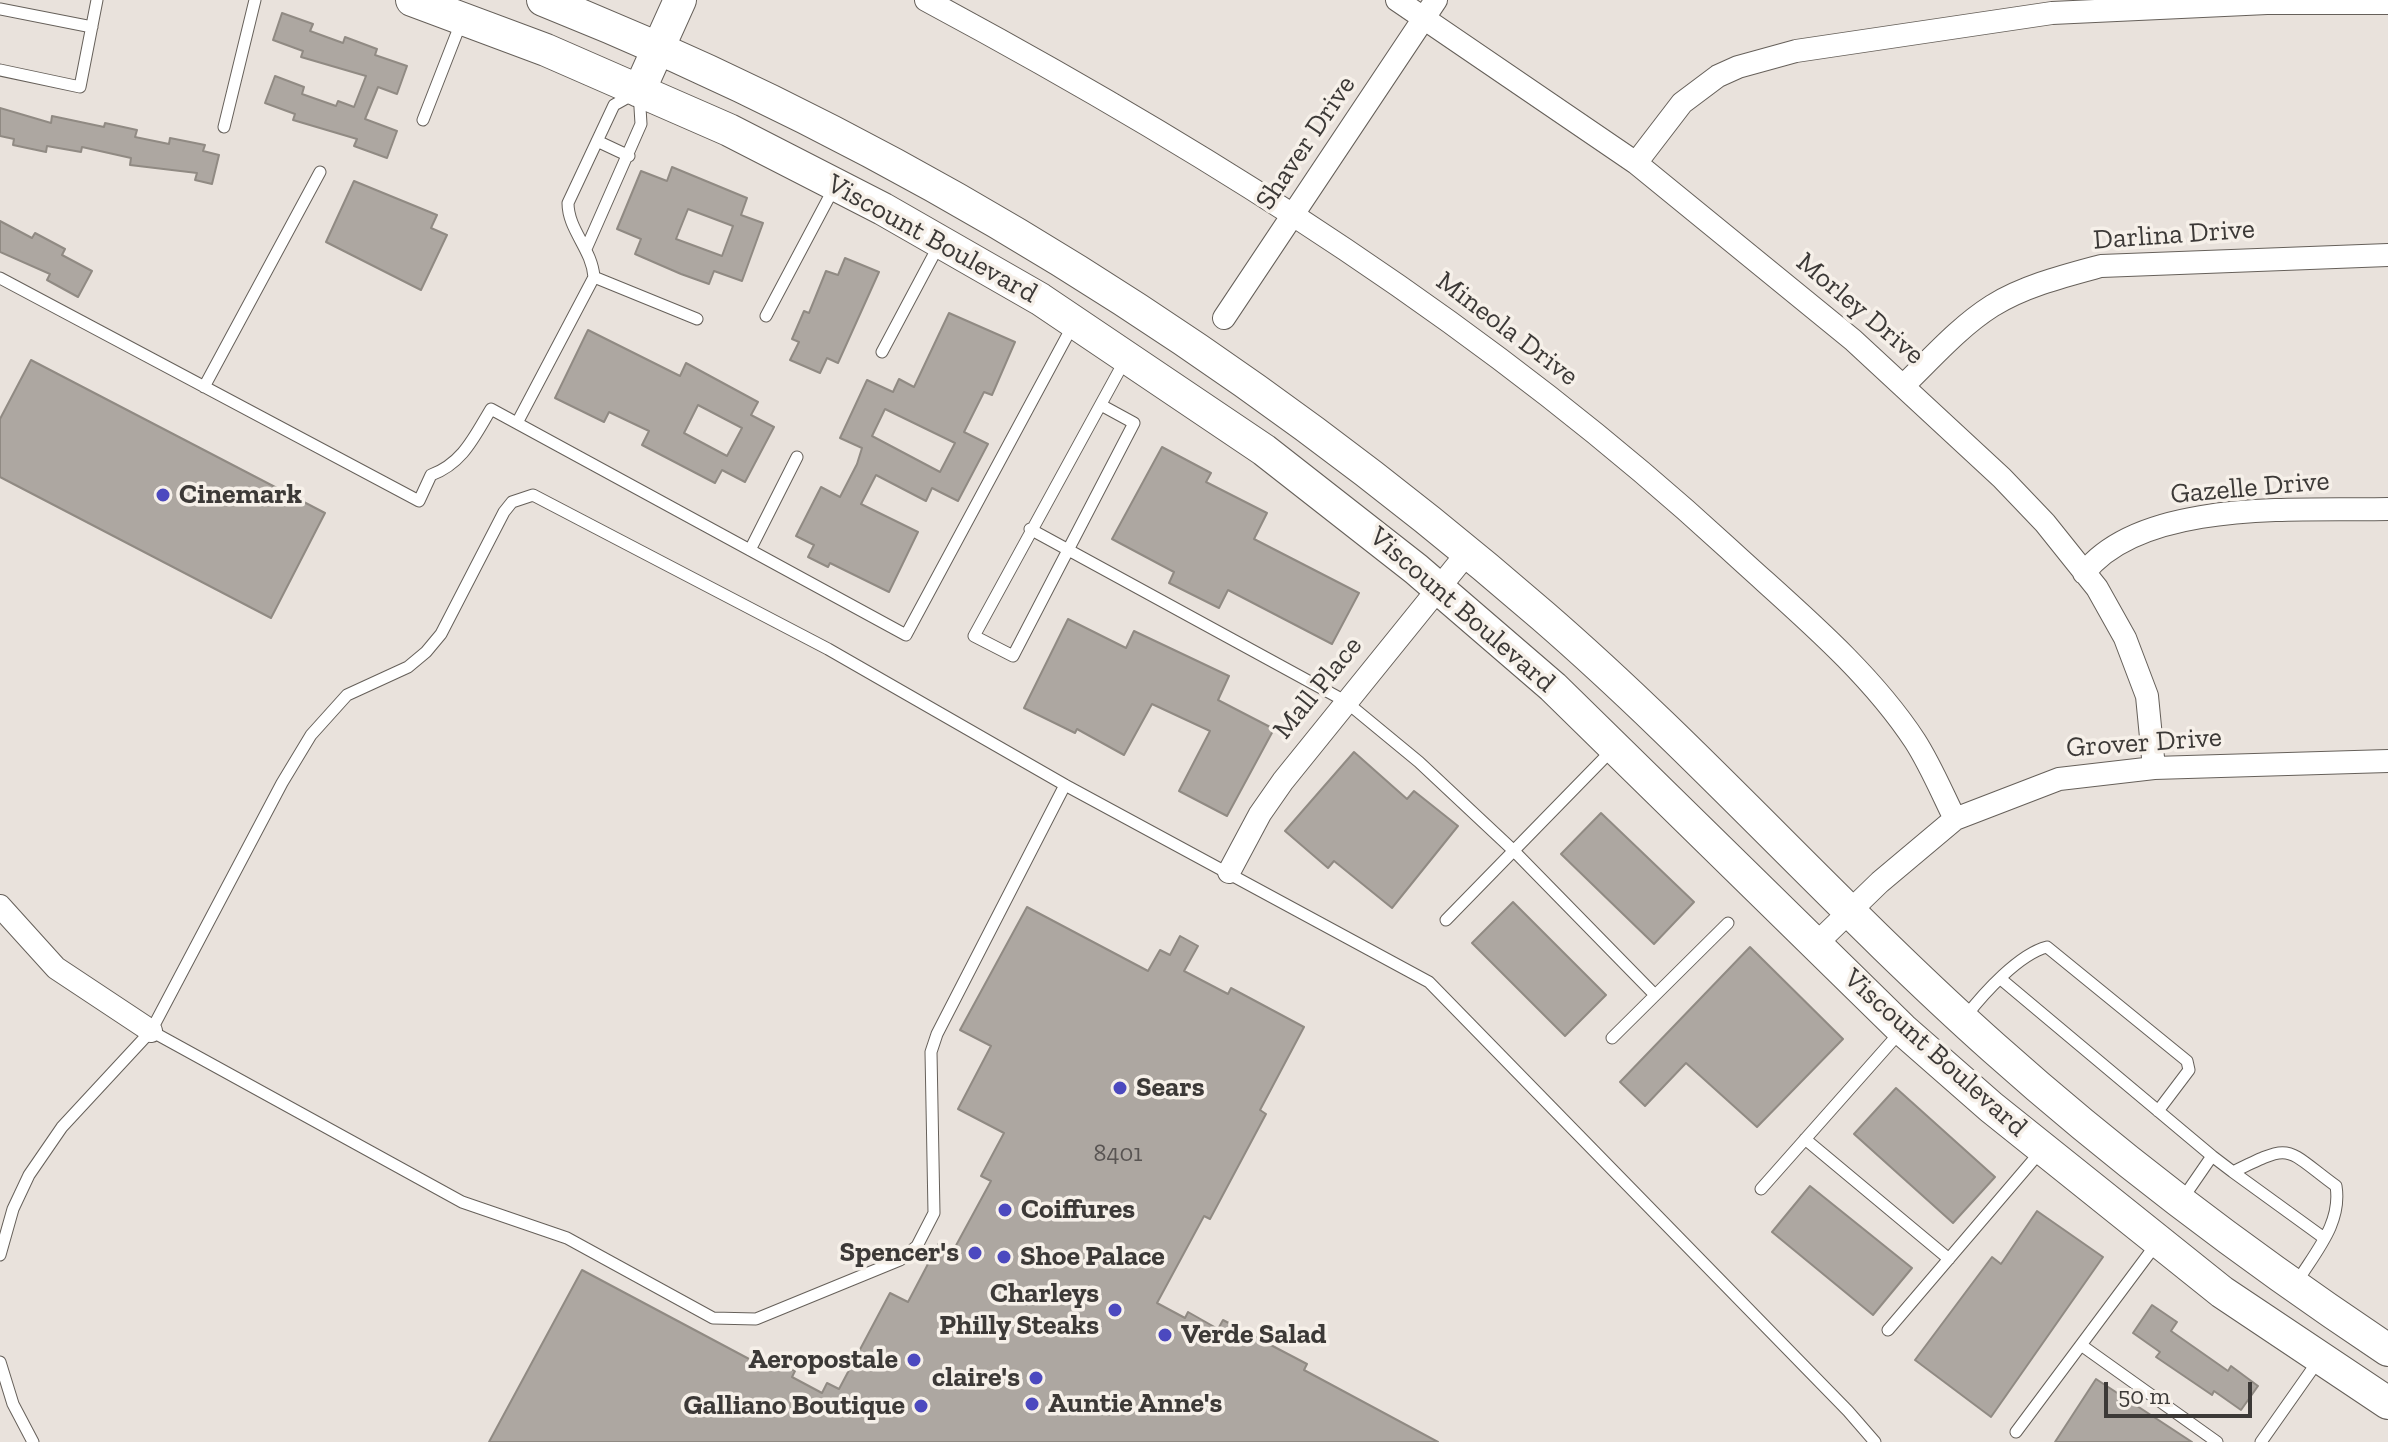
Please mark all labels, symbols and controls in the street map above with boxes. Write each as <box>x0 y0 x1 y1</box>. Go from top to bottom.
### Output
street label: Shaver Drive <box>1249 70 1363 216</box>
street label: Viscount Boulevard <box>821 167 1043 311</box>
street label: Darlina Drive <box>2092 213 2256 257</box>
street label: Morley Drive <box>1789 246 1931 372</box>
street label: Mineola Drive <box>1429 265 1585 393</box>
street label: Gazelle Drive <box>2169 464 2331 512</box>
place label: Cinemark <box>179 478 302 512</box>
marker: Cinemark <box>154 486 172 504</box>
street label: Viscount Boulevard <box>1362 520 1562 700</box>
street label: Mall Place <box>1266 630 1370 746</box>
street label: Grover Drive <box>2065 721 2223 765</box>
street label: Viscount Boulevard <box>1836 962 2034 1144</box>
place label: Sears <box>1136 1071 1204 1105</box>
marker: Sears <box>1111 1079 1129 1097</box>
house number: 8401 <box>1094 1140 1142 1168</box>
place label: Coiffures <box>1021 1193 1135 1227</box>
marker: Coiffures <box>996 1201 1014 1219</box>
place label: Spencer's <box>840 1236 959 1270</box>
place label: Shoe Palace <box>1020 1240 1165 1274</box>
marker: Spencer's <box>966 1244 984 1262</box>
marker: Shoe Palace <box>995 1248 1013 1266</box>
place label: Charleys Philly Steaks <box>939 1277 1099 1343</box>
marker: Charleys Philly Steaks <box>1106 1301 1124 1319</box>
place label: Verde Salad <box>1181 1318 1327 1352</box>
marker: Verde Salad <box>1156 1326 1174 1344</box>
place label: Aeropostale <box>748 1343 898 1377</box>
marker: Aeropostale <box>905 1351 923 1369</box>
place label: claire's <box>932 1361 1020 1395</box>
scale bar <box>2108 1366 2256 1416</box>
marker: claire's <box>1027 1369 1045 1387</box>
text: 50 m <box>2118 1381 2170 1410</box>
place label: Auntie Anne's <box>1048 1387 1222 1421</box>
place label: Galliano Boutique <box>683 1389 905 1423</box>
marker: Auntie Anne's <box>1023 1395 1041 1413</box>
marker: Galliano Boutique <box>912 1397 930 1415</box>

